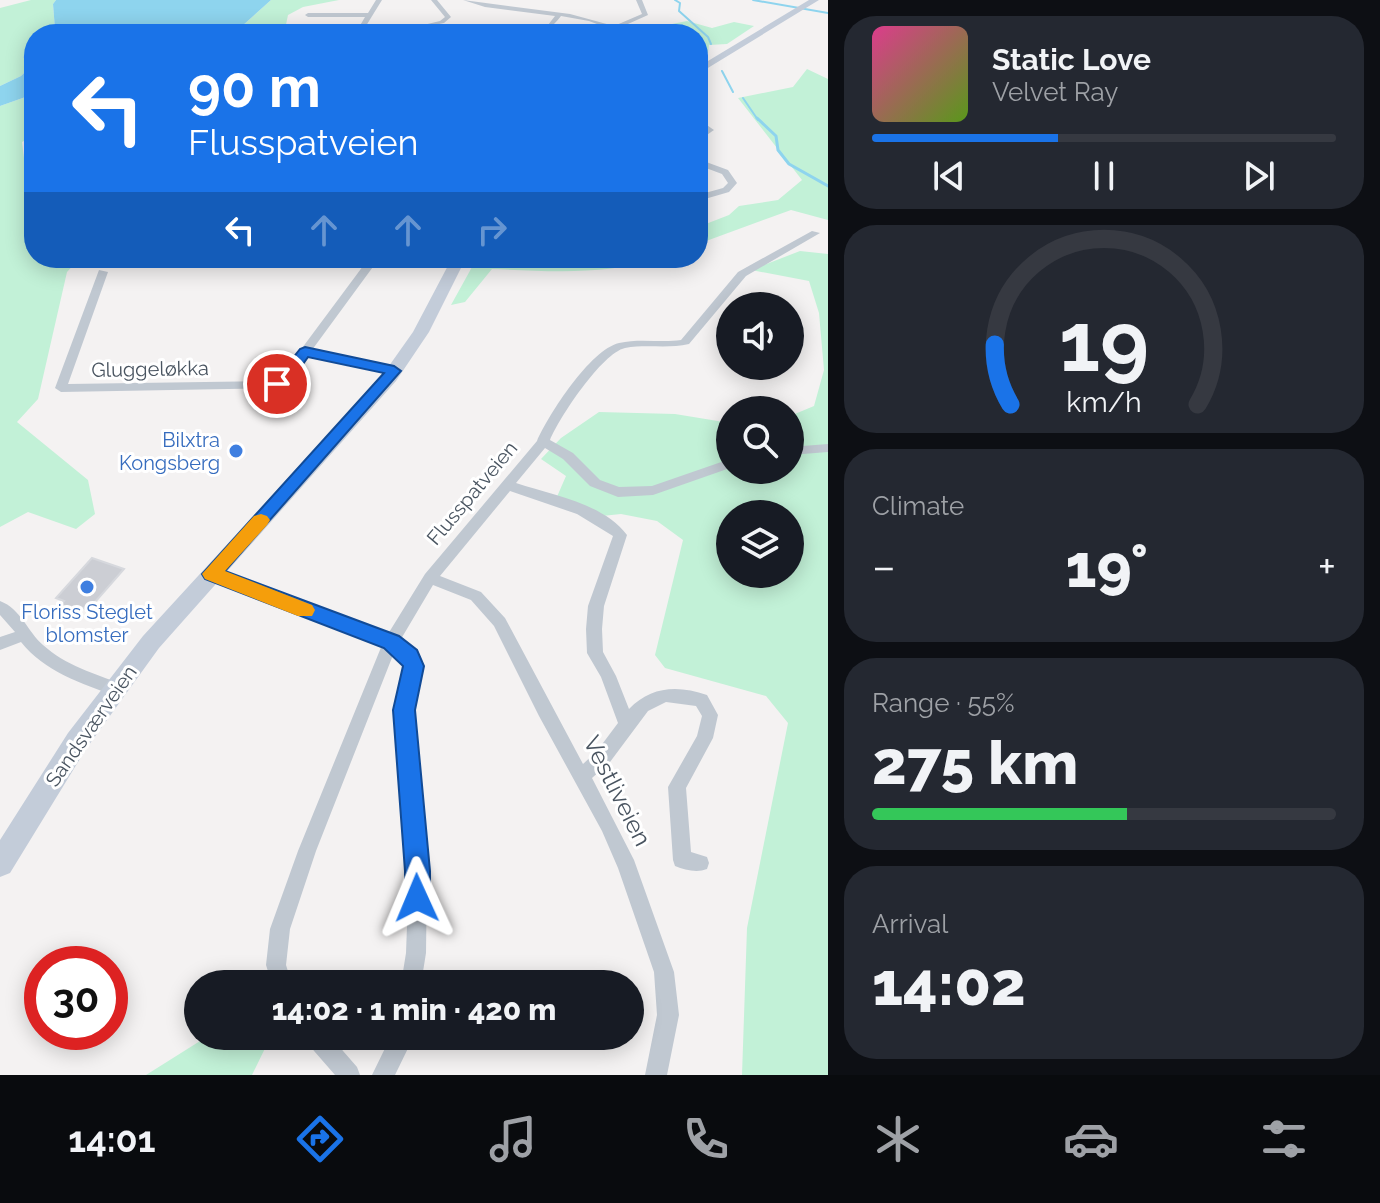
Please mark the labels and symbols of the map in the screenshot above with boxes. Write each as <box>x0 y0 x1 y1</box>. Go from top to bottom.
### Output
pin <box>243 350 311 418</box>
street label: Gluggeløkka <box>91 356 209 382</box>
place label: Bilxtra Kongsberg <box>119 428 220 475</box>
street label: Flusspatveien <box>422 436 522 550</box>
marker: Bilxtra Kongsberg <box>227 442 245 460</box>
marker: Floriss Steglet blomster <box>78 578 96 596</box>
place label: Floriss Steglet blomster <box>21 600 153 647</box>
street label: Sandsværveien <box>40 661 142 791</box>
street label: Vestliveien <box>577 731 658 851</box>
position arrow <box>375 856 459 940</box>
speed limit sign: 30 <box>24 946 128 1050</box>

